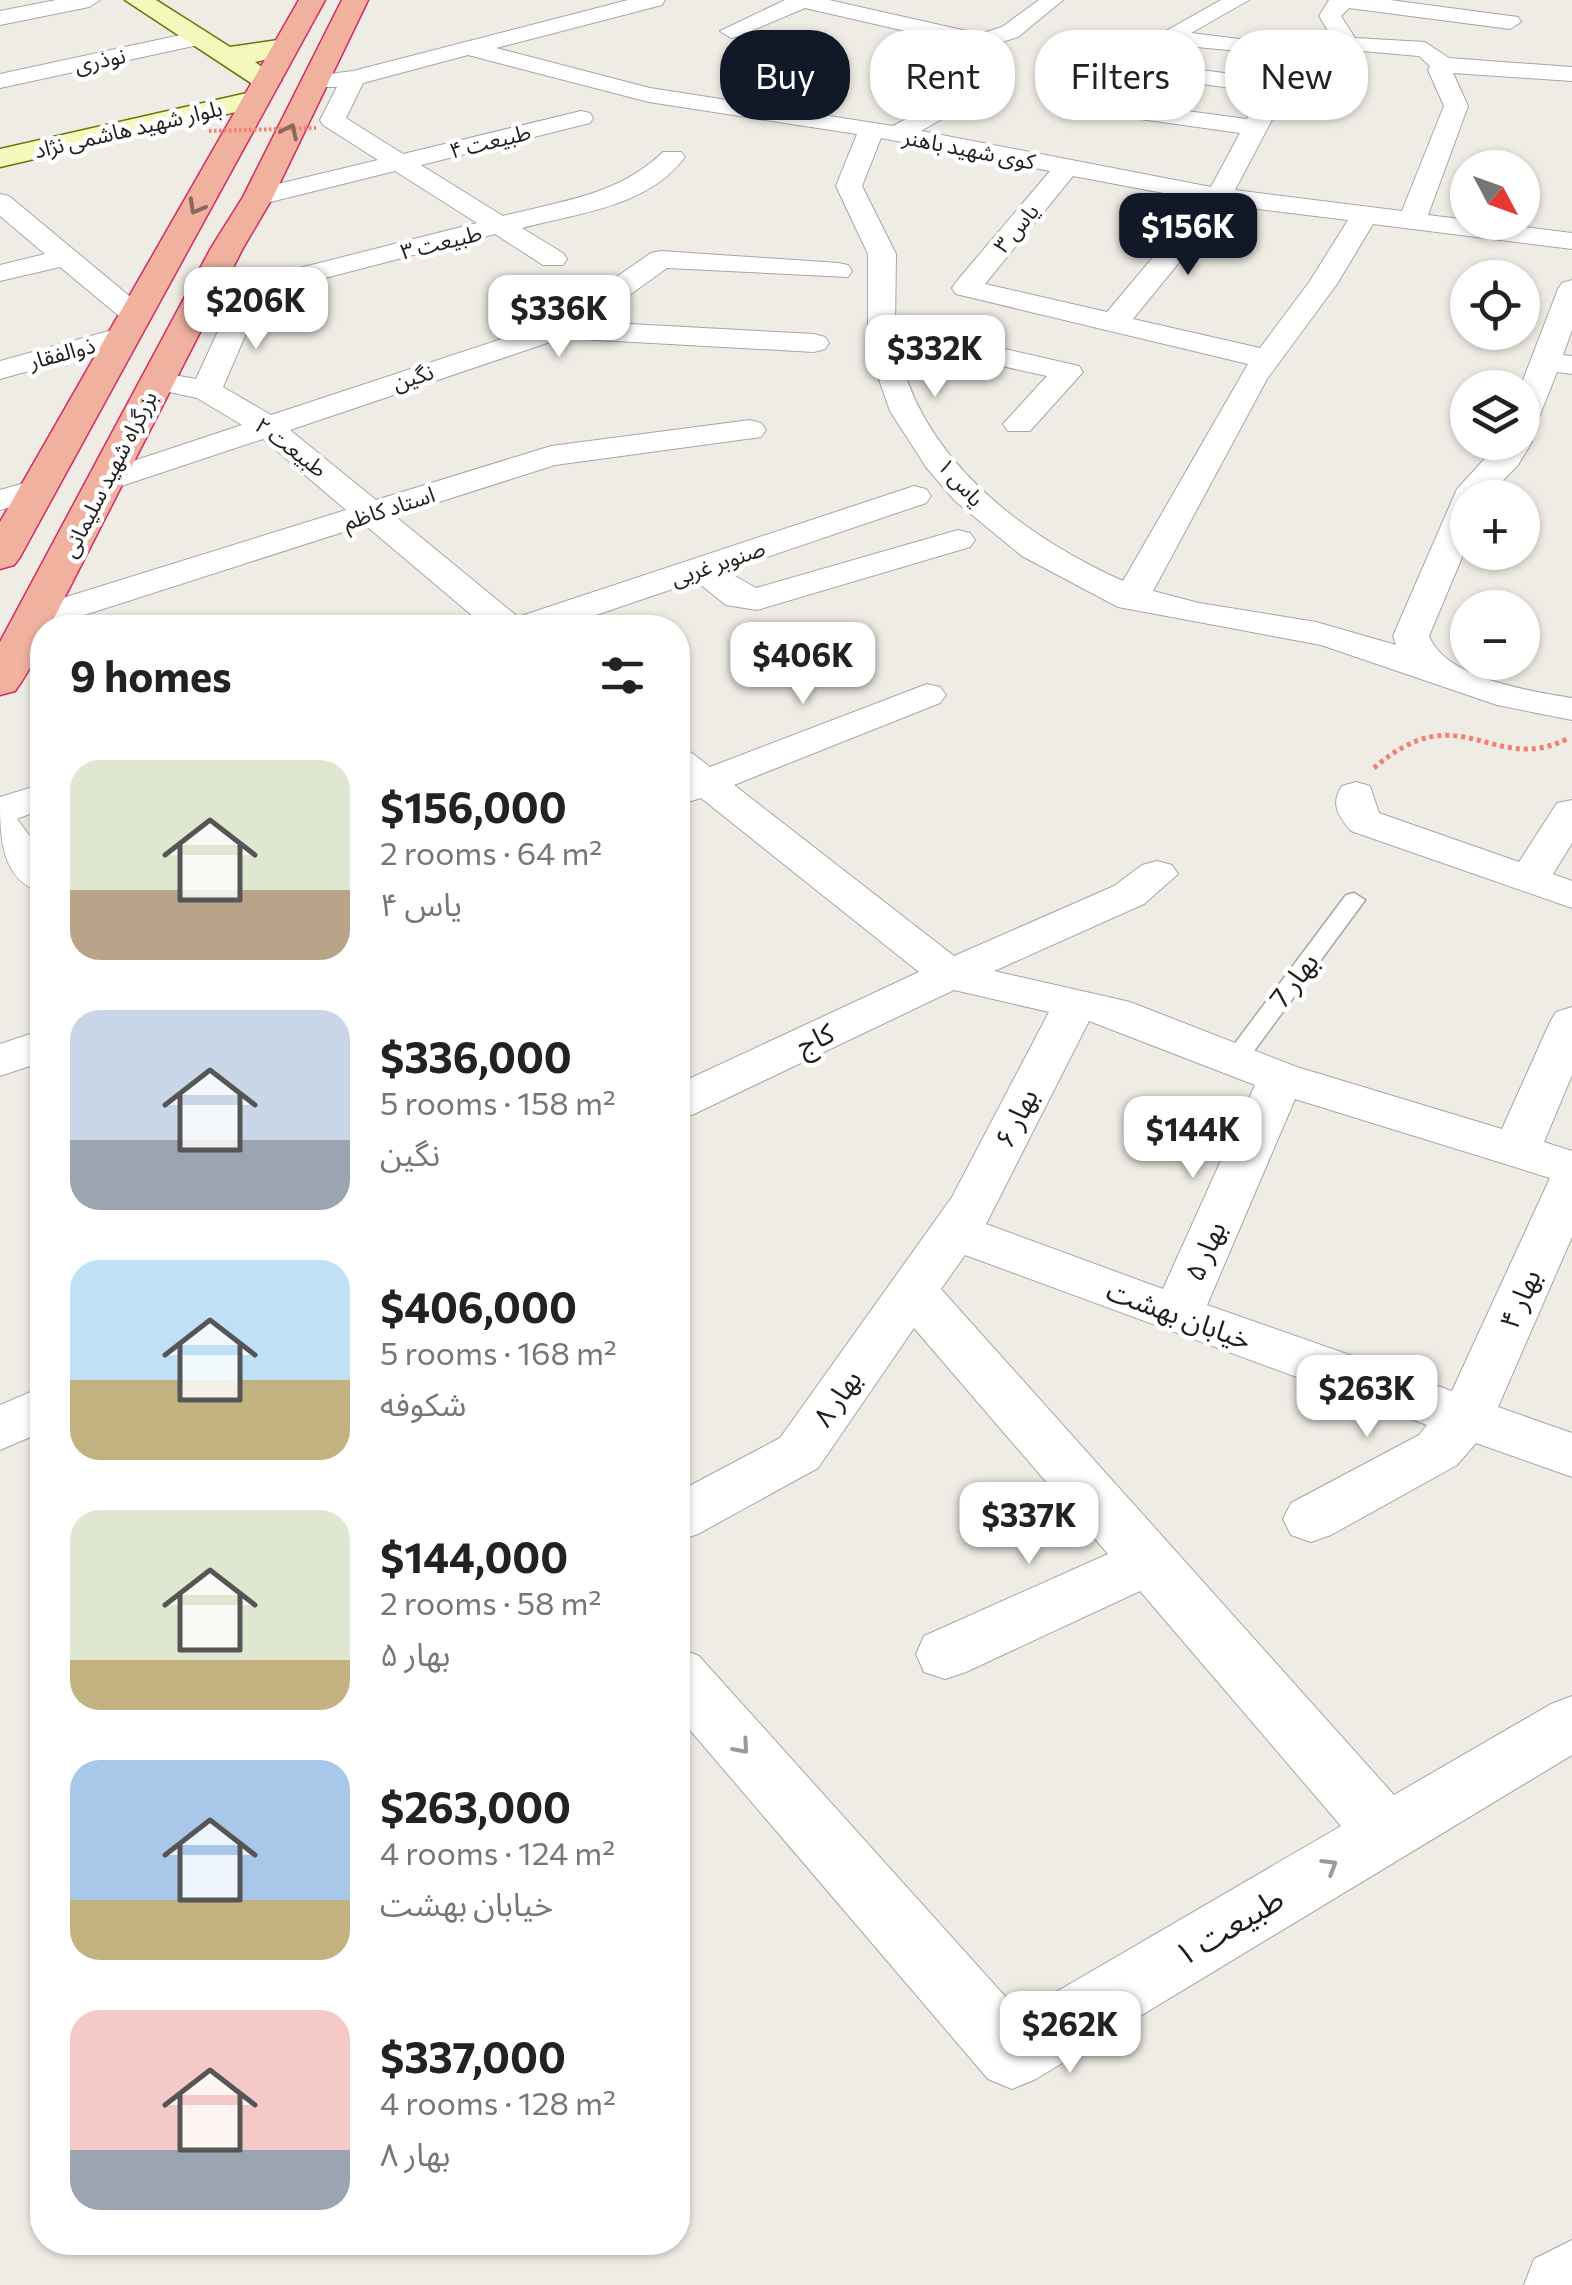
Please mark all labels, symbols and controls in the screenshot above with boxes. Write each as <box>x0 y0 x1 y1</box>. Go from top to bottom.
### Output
chip: Buy <box>720 30 850 120</box>
chip: Rent <box>870 30 1015 120</box>
chip: Filters <box>1035 30 1205 120</box>
chip: New <box>1225 30 1368 120</box>
street label: نوذری <box>72 41 128 79</box>
street label: بلوار شهید هاشمی نژاد <box>31 94 225 164</box>
street label: طبیعت ۴ <box>446 117 533 164</box>
street label: کوی شهید باهنر <box>900 122 1038 175</box>
one-way arrow <box>277 123 297 141</box>
north arrow <box>1450 150 1540 240</box>
map controls <box>1450 150 1540 680</box>
pin: $156K <box>1118 193 1258 278</box>
one-way arrow <box>189 196 208 214</box>
street label: یاس ۳ <box>987 197 1044 258</box>
text: $156K <box>1141 205 1235 245</box>
street label: طبیعت ٣ <box>397 218 484 265</box>
button: locate <box>1450 260 1540 350</box>
pin: $206K <box>186 267 326 352</box>
pin: $336K <box>489 275 629 360</box>
text: $206K <box>206 279 306 319</box>
text: $336K <box>510 287 608 327</box>
pin: $332K <box>865 315 1005 400</box>
text: $332K <box>887 327 983 367</box>
street label: ذوالفقار <box>25 331 98 376</box>
street label: نگین <box>389 357 437 396</box>
button: layers <box>1450 370 1540 460</box>
street label: بزرگراه شهید سلیمانی <box>55 386 163 562</box>
street label: طبیعت ۲ <box>250 411 333 482</box>
street label: یاس ۱ <box>932 452 990 512</box>
street label: استاد کاظم <box>340 480 439 539</box>
button: + <box>1450 480 1540 570</box>
street label: صنوبر غربی <box>667 534 769 591</box>
button: − <box>1450 590 1540 680</box>
pin: $406K <box>733 622 873 707</box>
text: $406K <box>752 634 854 674</box>
icon: filters <box>595 648 650 703</box>
text: 9 homes <box>70 649 232 701</box>
text: $156,000 <box>380 780 567 832</box>
icon: home <box>150 800 270 920</box>
text: 2 rooms · 64 m² <box>380 832 602 872</box>
text: یاس ۴ <box>380 883 462 923</box>
street label: بهار 7 <box>1261 945 1326 1014</box>
street label: کاج <box>790 1015 841 1066</box>
text: $336,000 <box>380 1030 572 1082</box>
icon: home <box>150 1050 270 1170</box>
text: 5 rooms · 158 m² <box>380 1082 616 1122</box>
street label: بهار ۶ <box>986 1082 1045 1153</box>
pin: $144K <box>1123 1096 1263 1181</box>
text: $144K <box>1146 1108 1240 1148</box>
text: نگین <box>380 1133 440 1173</box>
street label: بهار ۵ <box>1176 1216 1233 1286</box>
street label: بهار ۴ <box>1491 1264 1548 1334</box>
street label: خیابان بهشت <box>1102 1272 1256 1356</box>
text: $406,000 <box>380 1280 577 1332</box>
icon: home <box>150 1300 270 1420</box>
text: 5 rooms · 168 m² <box>380 1332 617 1372</box>
pin: $263K <box>1297 1355 1437 1440</box>
street label: بهار ۸ <box>805 1362 869 1433</box>
text: $263K <box>1319 1367 1415 1407</box>
text: شکوفه <box>380 1383 466 1423</box>
pin: $337K <box>959 1482 1099 1567</box>
text: $337K <box>981 1494 1077 1534</box>
text: $144,000 <box>380 1530 568 1582</box>
icon: home <box>150 1550 270 1670</box>
text: 2 rooms · 58 m² <box>380 1582 601 1622</box>
text: بهار ۵ <box>380 1633 450 1673</box>
one-way arrow <box>730 1735 748 1754</box>
text: $263,000 <box>380 1780 571 1832</box>
icon: home <box>150 1800 270 1920</box>
text: 4 rooms · 124 m² <box>380 1832 615 1872</box>
one-way arrow <box>1319 1859 1337 1878</box>
street label: طبیعت ۱ <box>1166 1877 1290 1974</box>
text: خیابان بهشت <box>380 1883 553 1923</box>
pin: $262K <box>1000 1991 1140 2076</box>
text: $262K <box>1022 2003 1118 2043</box>
text: $337,000 <box>380 2030 566 2082</box>
icon: home <box>150 2050 270 2170</box>
text: 4 rooms · 128 m² <box>380 2082 616 2122</box>
text: بهار ۸ <box>380 2133 450 2173</box>

